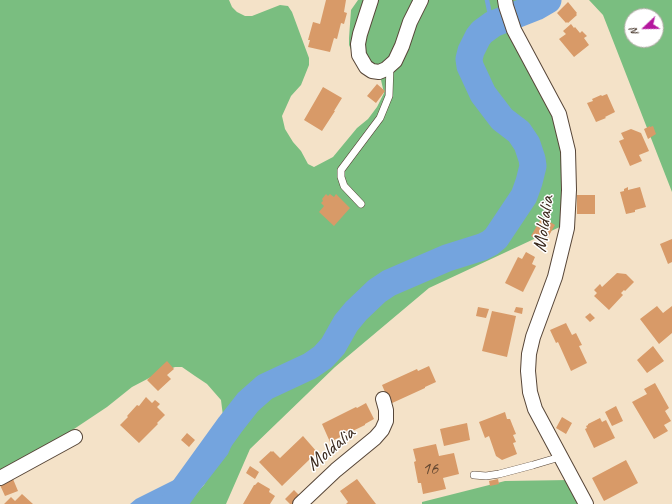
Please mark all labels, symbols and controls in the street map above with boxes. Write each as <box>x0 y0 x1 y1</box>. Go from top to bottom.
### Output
north arrow <box>624 8 664 48</box>
text: N <box>626 26 642 38</box>
street label: Moldalia <box>528 194 560 254</box>
street label: Moldalia <box>302 422 360 476</box>
house number: 16 <box>422 458 438 480</box>

